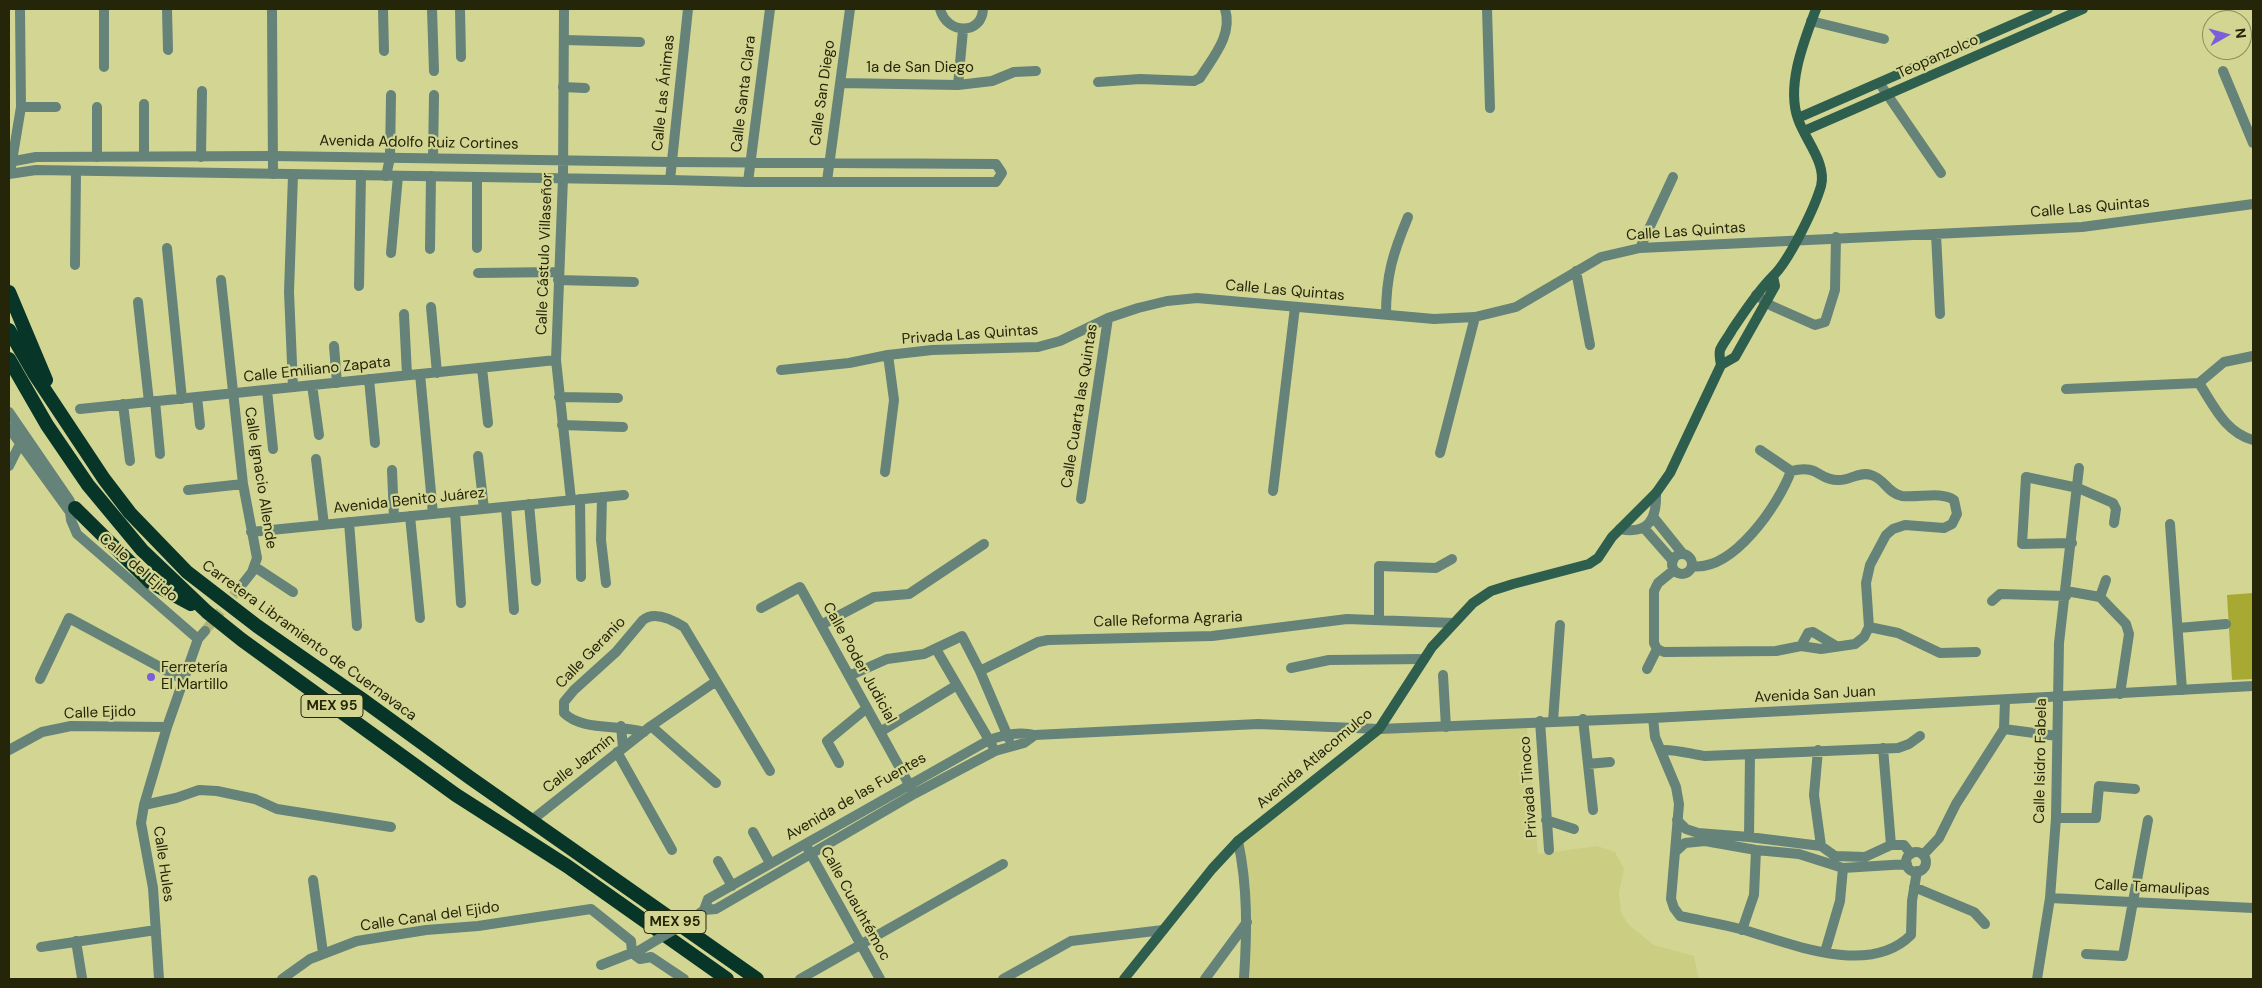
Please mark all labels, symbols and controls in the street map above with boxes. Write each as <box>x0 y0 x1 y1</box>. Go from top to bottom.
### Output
north arrow <box>2202 10 2252 60</box>
text: N <box>2231 27 2250 39</box>
street label: Teopanzolco <box>1894 31 1982 83</box>
street label: Calle Las Ánimas <box>649 34 679 152</box>
street label: Calle Santa Clara <box>728 35 760 153</box>
street label: Calle San Diego <box>807 39 839 147</box>
street label: 1a de San Diego <box>866 59 974 77</box>
street label: Avenida Adolfo Ruiz Cortines <box>319 132 519 154</box>
street label: Calle Cástulo Villaseñor <box>533 172 557 336</box>
street label: Calle Las Quintas <box>2030 194 2150 222</box>
street label: Calle Las Quintas <box>1626 219 1746 245</box>
street label: Calle Las Quintas <box>1225 277 1345 305</box>
street label: Privada Las Quintas <box>901 321 1039 349</box>
street label: Calle Cuarta las Quintas <box>1058 323 1102 489</box>
street label: Calle Emiliano Zapata <box>243 353 391 387</box>
street label: Calle Ignacio Allende <box>240 406 280 550</box>
street label: Avenida Benito Juárez <box>332 484 486 518</box>
street label: Calle del Ejido <box>95 530 181 606</box>
street label: Carretera Libramiento de Cuernavaca <box>198 557 420 725</box>
street label: Calle Poder Judicial <box>818 599 900 727</box>
street label: Calle Reforma Agraria <box>1093 608 1243 632</box>
street label: Calle Geranio <box>552 613 630 693</box>
place label: Ferretería El Martillo <box>161 659 228 694</box>
marker: Ferretería El Martillo <box>145 671 157 683</box>
street label: Avenida San Juan <box>1754 683 1876 707</box>
road number: MEX 95 <box>301 694 363 718</box>
street label: Calle Isidro Fabela <box>2031 698 2051 824</box>
street label: Calle Ejido <box>64 703 136 723</box>
street label: Avenida Atlacomulco <box>1253 705 1377 813</box>
street label: Calle Jazmín <box>540 730 618 798</box>
street label: Privada Tinoco <box>1516 735 1542 839</box>
street label: Avenida de las Fuentes <box>782 749 930 845</box>
street label: Calle Hules <box>149 825 177 903</box>
street label: Calle Cuauhtémoc <box>816 844 894 964</box>
street label: Calle Tamaulipas <box>2094 876 2210 900</box>
street label: Calle Canal del Ejido <box>359 898 501 936</box>
road number: MEX 95 <box>644 910 706 934</box>

